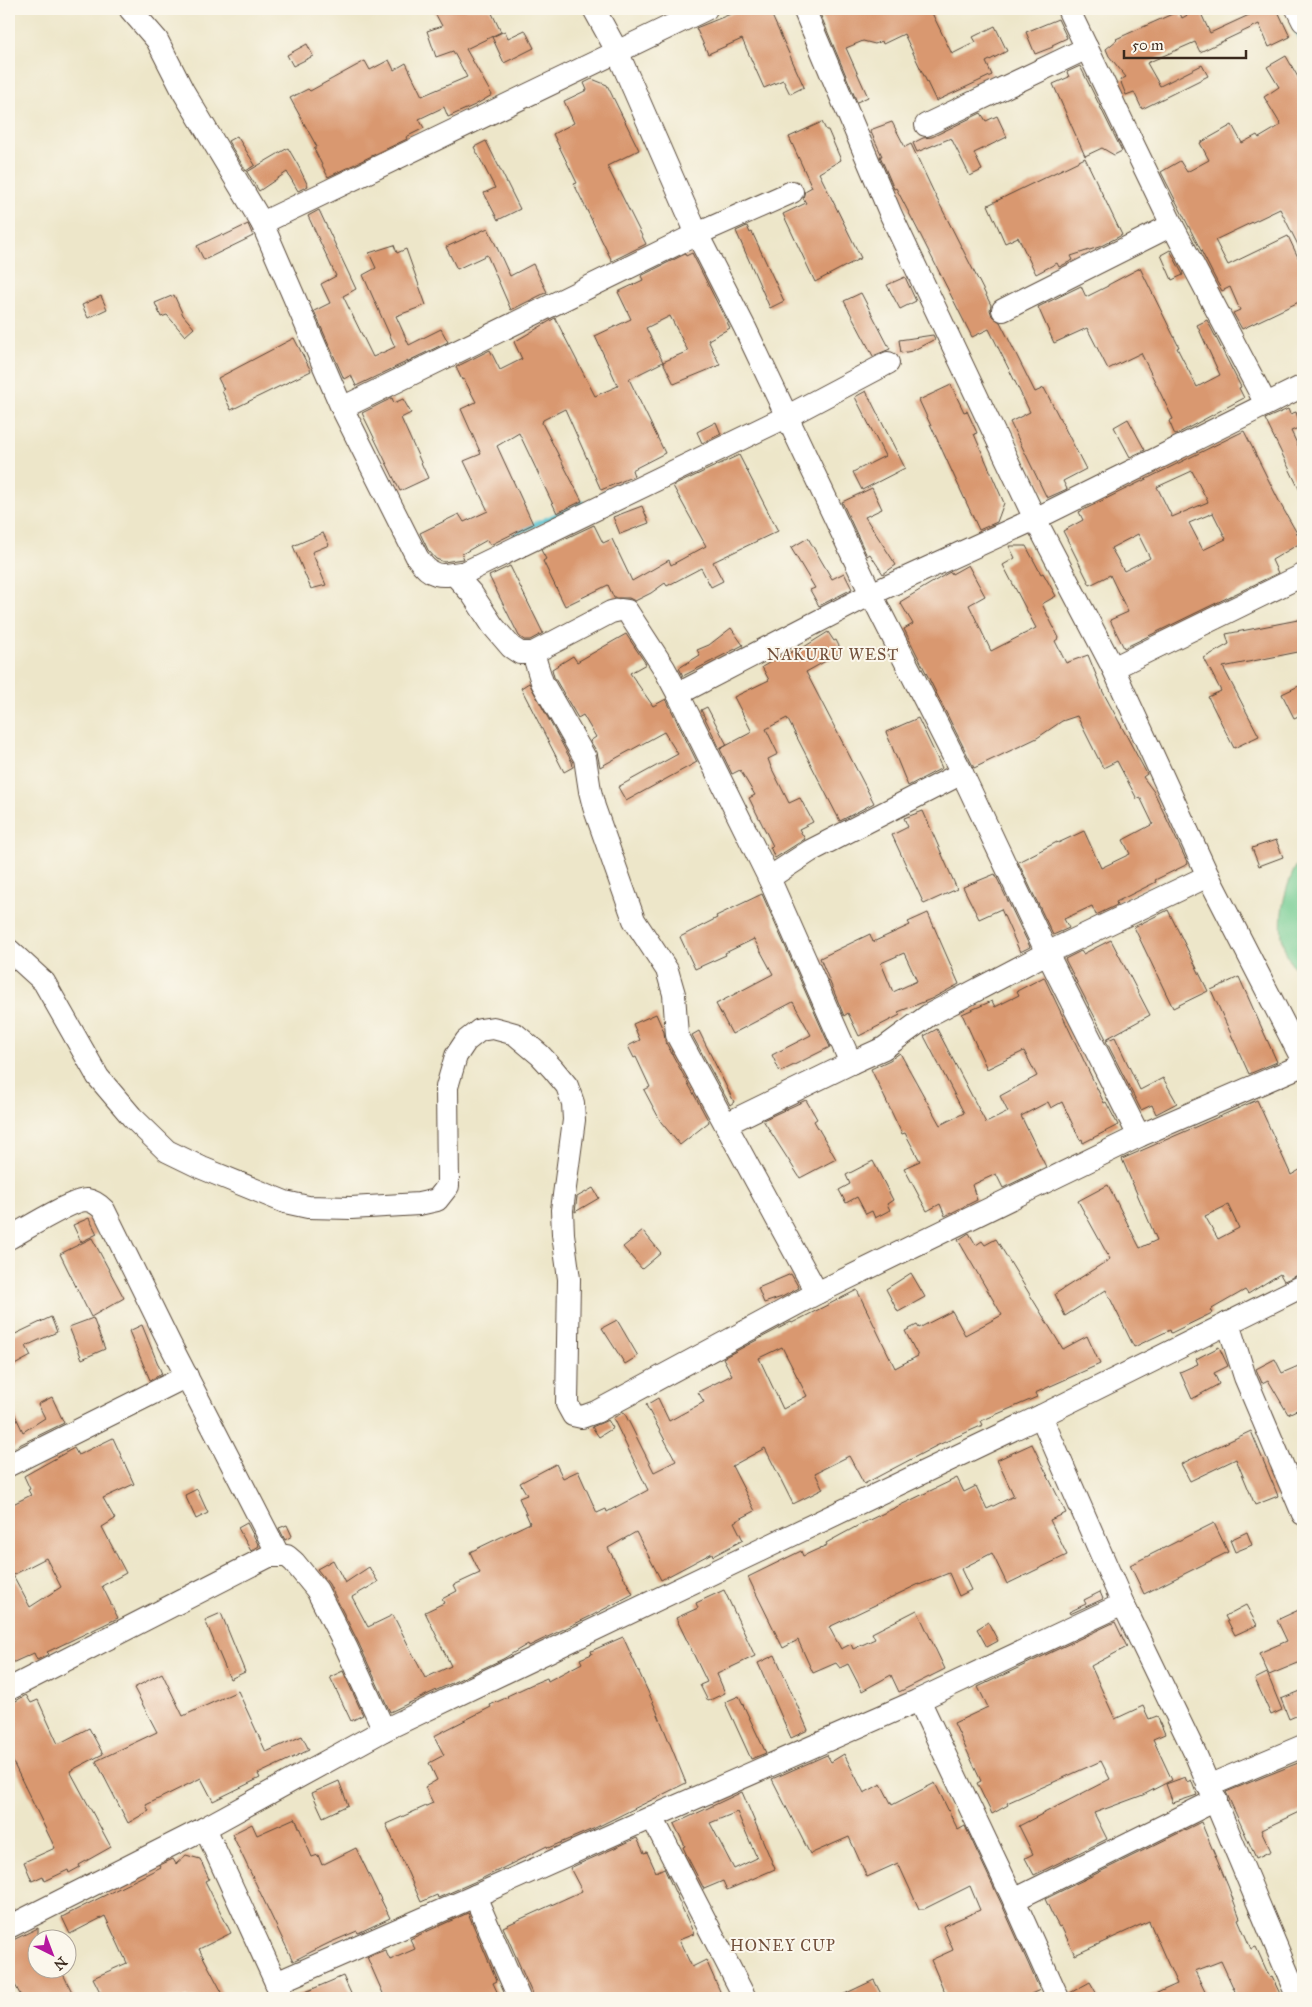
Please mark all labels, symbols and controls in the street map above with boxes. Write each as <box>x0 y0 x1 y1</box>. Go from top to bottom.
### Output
scale bar <box>1124 28 1247 60</box>
text: 50 m <box>1132 36 1164 54</box>
district label: NAKURU WEST <box>767 645 899 664</box>
north arrow <box>28 1930 78 1980</box>
district label: HONEY CUP <box>730 1936 836 1955</box>
text: N <box>50 1953 70 1974</box>

